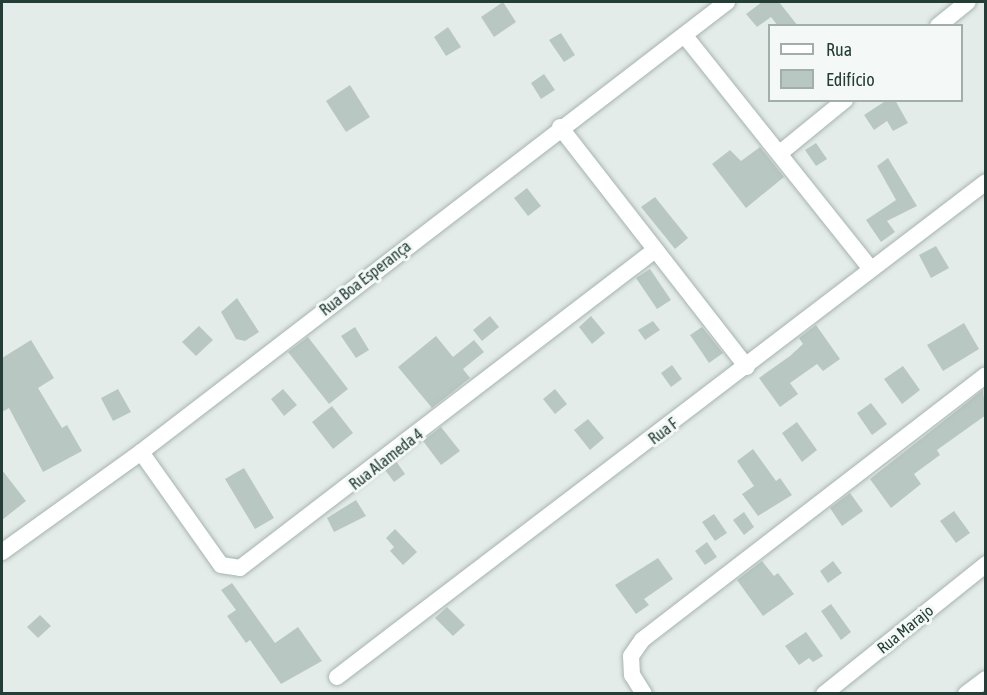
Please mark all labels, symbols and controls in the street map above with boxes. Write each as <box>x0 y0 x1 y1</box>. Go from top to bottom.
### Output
legend <box>768 24 963 102</box>
text: Rua <box>826 39 852 60</box>
text: Edifício <box>826 69 875 90</box>
street label: Rua Boa Esperança <box>316 236 414 320</box>
street label: Rua F <box>645 414 681 448</box>
street label: Rua Alameda 4 <box>345 424 427 494</box>
street label: Rua Marajo <box>873 601 937 657</box>

